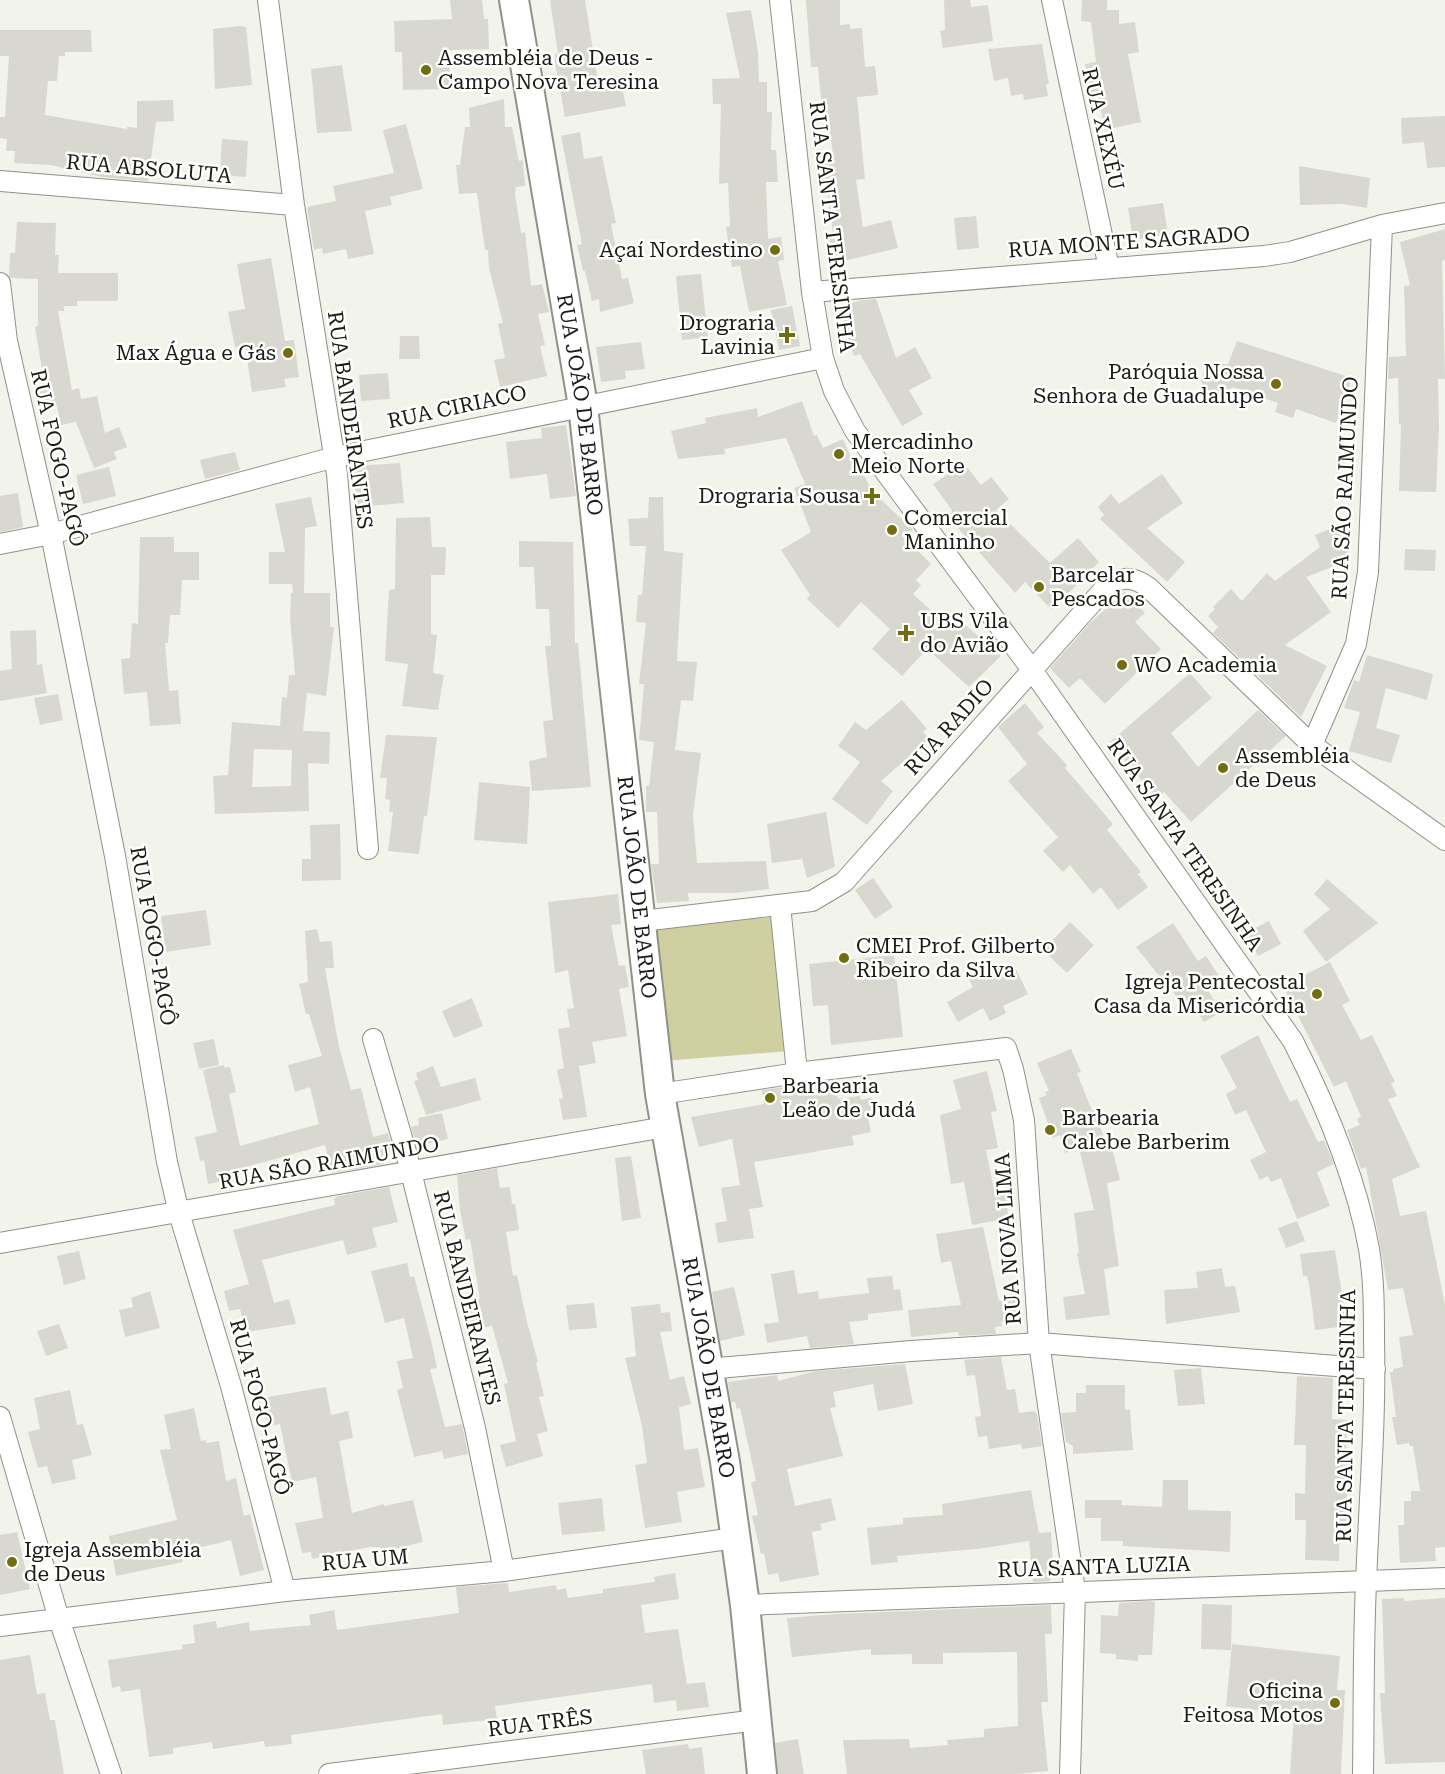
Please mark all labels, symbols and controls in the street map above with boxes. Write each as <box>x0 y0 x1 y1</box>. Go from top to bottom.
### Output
place label: Assembléia de Deus - Campo Nova Teresina <box>438 46 659 94</box>
marker: Assembléia de Deus - Campo Nova Teresina <box>419 63 433 77</box>
street label: RUA XEXÉU <box>1077 65 1130 193</box>
street label: RUA SANTA TERESINHA <box>805 100 859 355</box>
street label: RUA ABSOLUTA <box>65 150 233 188</box>
street label: RUA MONTE SAGRADO <box>1007 222 1251 262</box>
place label: Açaí Nordestino <box>599 238 763 262</box>
marker: Açaí Nordestino <box>768 243 782 257</box>
street label: RUA JOÃO DE BARRO <box>552 292 607 517</box>
street label: RUA BANDEIRANTES <box>323 309 377 531</box>
place label: Drograria Lavinia <box>679 311 776 359</box>
marker: Drograria Lavinia <box>780 328 794 342</box>
place label: Max Água e Gás <box>116 340 276 365</box>
marker: Max Água e Gás <box>281 346 295 360</box>
place label: Paróquia Nossa Senhora de Guadalupe <box>1033 360 1265 408</box>
street label: RUA FOGO-PAGÔ <box>26 367 91 549</box>
street label: RUA SÃO RAIMUNDO <box>1326 376 1363 600</box>
marker: Paróquia Nossa Senhora de Guadalupe <box>1269 377 1283 391</box>
street label: RUA CIRIACO <box>385 381 529 433</box>
place label: Mercadinho Meio Norte <box>851 430 974 478</box>
marker: Mercadinho Meio Norte <box>832 447 846 461</box>
place label: Drograria Sousa <box>698 484 861 508</box>
marker: Drograria Sousa <box>865 489 879 503</box>
place label: Comercial Maninho <box>904 506 1008 554</box>
marker: Comercial Maninho <box>885 523 899 537</box>
place label: Barcelar Pescados <box>1051 563 1145 611</box>
marker: Barcelar Pescados <box>1032 580 1046 594</box>
place label: UBS Vila do Avião <box>920 609 1009 657</box>
marker: UBS Vila do Avião <box>897 624 915 642</box>
place label: WO Academia <box>1134 653 1277 677</box>
marker: WO Academia <box>1115 658 1129 672</box>
street label: RUA RADIO <box>900 674 998 780</box>
street label: RUA SANTA TERESINHA <box>1102 734 1268 956</box>
place label: Assembléia de Deus <box>1235 744 1350 792</box>
marker: Assembléia de Deus <box>1216 761 1230 775</box>
street label: RUA JOÃO DE BARRO <box>612 774 661 1000</box>
street label: RUA FOGO-PAGÔ <box>125 844 182 1028</box>
place label: CMEI Prof. Gilberto Ribeiro da Silva <box>856 934 1055 982</box>
marker: CMEI Prof. Gilberto Ribeiro da Silva <box>837 951 851 965</box>
place label: Igreja Pentecostal Casa da Misericórdia <box>1094 970 1306 1018</box>
marker: Igreja Pentecostal Casa da Misericórdia <box>1310 987 1324 1001</box>
place label: Barbearia Leão de Judá <box>782 1074 916 1122</box>
marker: Barbearia Leão de Judá <box>763 1091 777 1105</box>
place label: Barbearia Calebe Barberim <box>1062 1106 1230 1154</box>
marker: Barbearia Calebe Barberim <box>1043 1123 1057 1137</box>
street label: RUA SÃO RAIMUNDO <box>217 1131 441 1194</box>
street label: RUA NOVA LIMA <box>990 1152 1026 1326</box>
street label: RUA BANDEIRANTES <box>429 1188 505 1408</box>
street label: RUA JOÃO DE BARRO <box>677 1255 739 1480</box>
street label: RUA SANTA TERESINHA <box>1332 1289 1360 1543</box>
street label: RUA FOGO-PAGÔ <box>225 1316 296 1498</box>
place label: Igreja Assembléia de Deus <box>24 1538 202 1586</box>
street label: RUA UM <box>321 1544 409 1576</box>
street label: RUA SANTA LUZIA <box>997 1552 1191 1582</box>
marker: Igreja Assembléia de Deus <box>5 1555 19 1569</box>
place label: Oficina Feitosa Motos <box>1183 1679 1324 1727</box>
marker: Oficina Feitosa Motos <box>1328 1696 1342 1710</box>
street label: RUA TRÊS <box>486 1705 594 1741</box>

